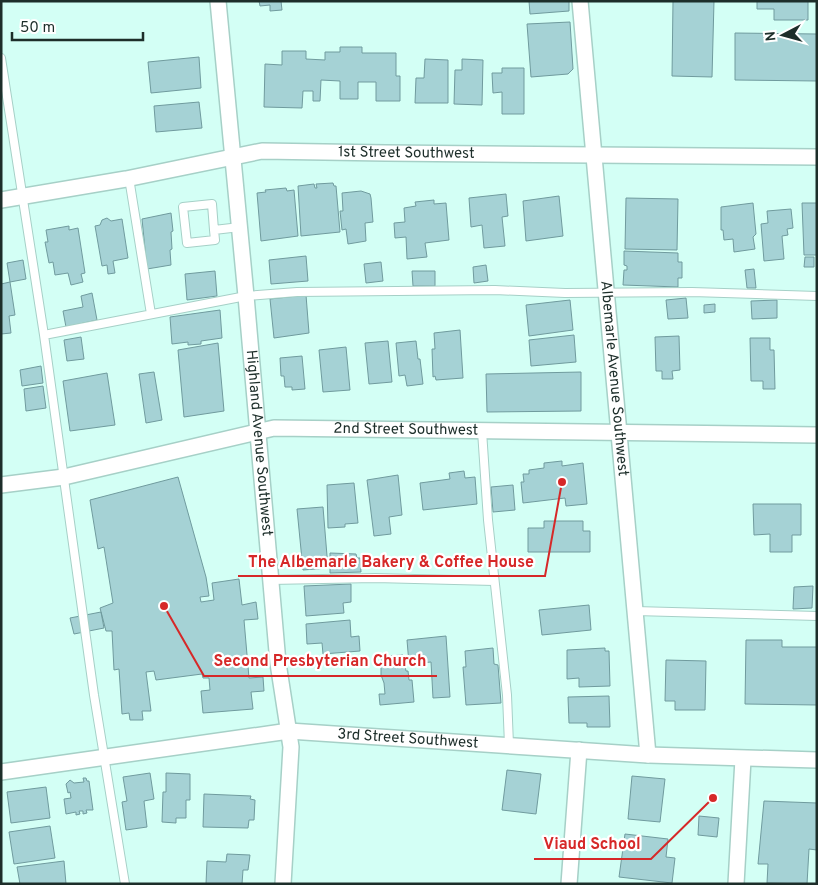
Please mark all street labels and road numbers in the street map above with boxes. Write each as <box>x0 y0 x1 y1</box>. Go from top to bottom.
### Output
street label: 1st Street Southwest <box>338 143 475 163</box>
street label: Albemarle Avenue Southwest <box>596 280 632 477</box>
street label: Highland Avenue Southwest <box>241 349 276 537</box>
street label: 2nd Street Southwest <box>333 419 478 440</box>
street label: 3rd Street Southwest <box>337 725 479 753</box>

